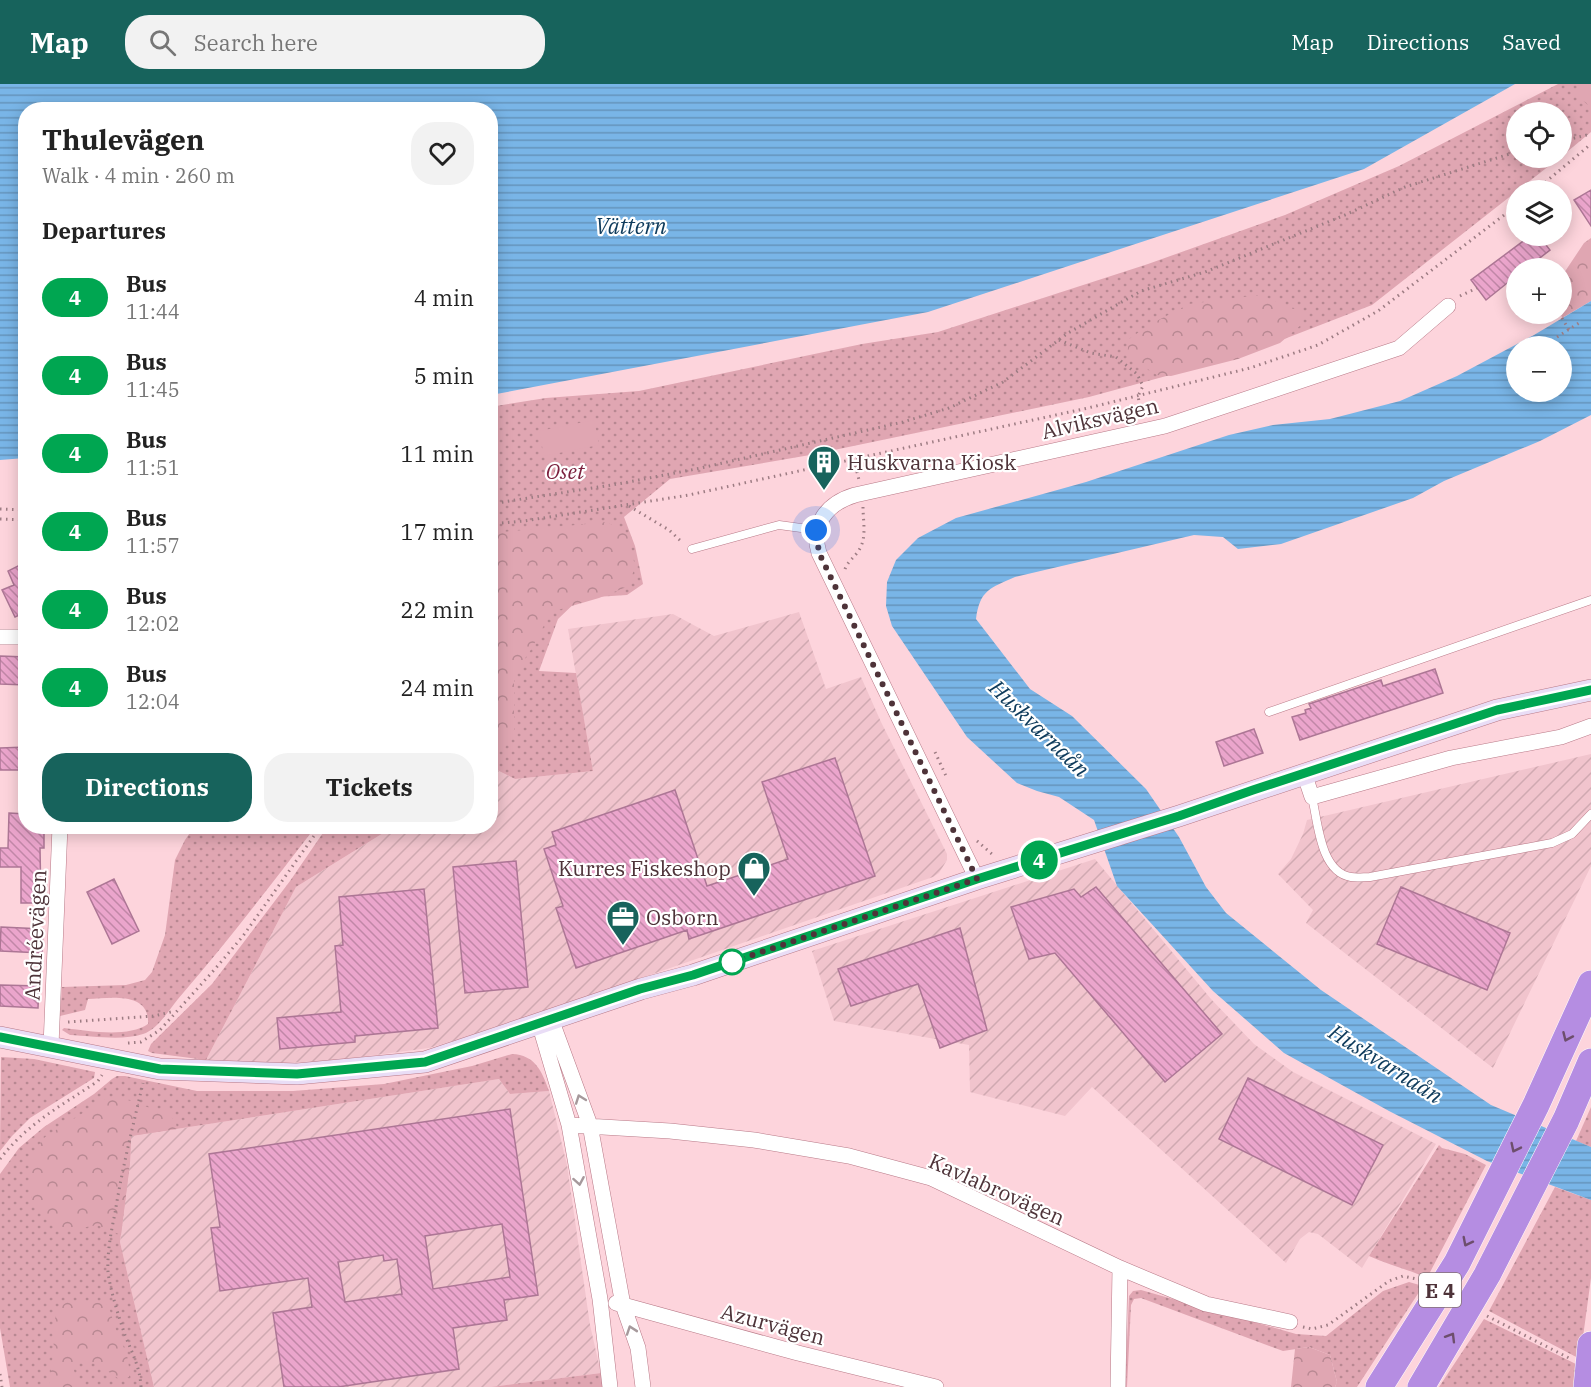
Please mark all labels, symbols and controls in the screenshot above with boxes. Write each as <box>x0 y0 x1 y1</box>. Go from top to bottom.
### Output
search box <box>125 15 545 69</box>
text: Map <box>30 24 89 61</box>
icon: search <box>146 26 179 59</box>
text: Search here <box>194 28 318 57</box>
text: Map <box>1291 28 1334 56</box>
text: Directions <box>1367 28 1469 56</box>
text: Saved <box>1502 28 1561 56</box>
map controls <box>1506 102 1572 402</box>
button: locate <box>1506 102 1572 168</box>
text: Thulevägen <box>42 121 204 158</box>
button: heart <box>411 122 474 185</box>
text: Walk · 4 min · 260 m <box>42 162 235 189</box>
button: layers <box>1506 180 1572 246</box>
water label: Vättern <box>595 211 667 240</box>
text: Departures <box>42 216 166 245</box>
button: + <box>1506 258 1572 324</box>
text: Bus <box>126 269 167 298</box>
text: 4 <box>69 283 81 311</box>
text: 4 min <box>414 283 474 312</box>
text: 11:44 <box>126 298 180 325</box>
button: − <box>1506 336 1572 402</box>
text: Bus <box>126 347 167 376</box>
text: 4 <box>69 361 81 389</box>
text: 5 min <box>414 361 474 390</box>
text: 11:45 <box>126 376 180 403</box>
street label: Alviksvägen <box>1039 391 1161 445</box>
text: Bus <box>126 425 167 454</box>
text: 4 <box>69 439 81 467</box>
text: 11 min <box>401 439 474 468</box>
building icon: Huskvarna Kiosk <box>806 444 842 491</box>
place label: Huskvarna Kiosk <box>847 448 1017 476</box>
text: 11:51 <box>126 454 180 481</box>
park label: Oset <box>546 457 585 485</box>
text: Bus <box>126 503 167 532</box>
your location <box>801 515 831 545</box>
text: 4 <box>69 517 81 545</box>
text: 17 min <box>401 517 474 546</box>
text: 11:57 <box>126 532 180 559</box>
text: Bus <box>126 581 167 610</box>
text: 4 <box>69 595 81 623</box>
text: 22 min <box>401 595 474 624</box>
text: 12:02 <box>126 610 180 637</box>
text: Bus <box>126 659 167 688</box>
water label: Huskvarnaån <box>983 672 1097 783</box>
text: 4 <box>69 673 81 701</box>
text: 24 min <box>401 673 474 702</box>
text: 12:04 <box>126 688 180 715</box>
button: Directions <box>42 753 252 822</box>
button: Tickets <box>264 753 474 822</box>
line badge: 4 <box>1020 840 1058 880</box>
text: 4 <box>1033 846 1045 874</box>
shop icon: Kurres Fiskeshop <box>736 850 772 897</box>
place label: Kurres Fiskeshop <box>558 854 731 882</box>
street label: Andréevägen <box>18 869 52 1001</box>
office icon: Osborn <box>605 899 641 946</box>
place label: Osborn <box>646 903 719 931</box>
unlabelled marker <box>719 949 745 975</box>
water label: Huskvarnaån <box>1323 1016 1449 1110</box>
one-way arrow <box>1562 1031 1574 1042</box>
one-way arrow <box>575 1094 588 1105</box>
one-way arrow <box>1511 1141 1522 1152</box>
street label: Kavlabrovägen <box>924 1146 1070 1232</box>
one-way arrow <box>572 1176 585 1186</box>
one-way arrow <box>1463 1236 1474 1246</box>
road number: E 4 <box>1419 1273 1461 1307</box>
street label: Azurvägen <box>718 1297 828 1351</box>
one-way arrow <box>626 1325 639 1336</box>
one-way arrow <box>1444 1333 1455 1343</box>

